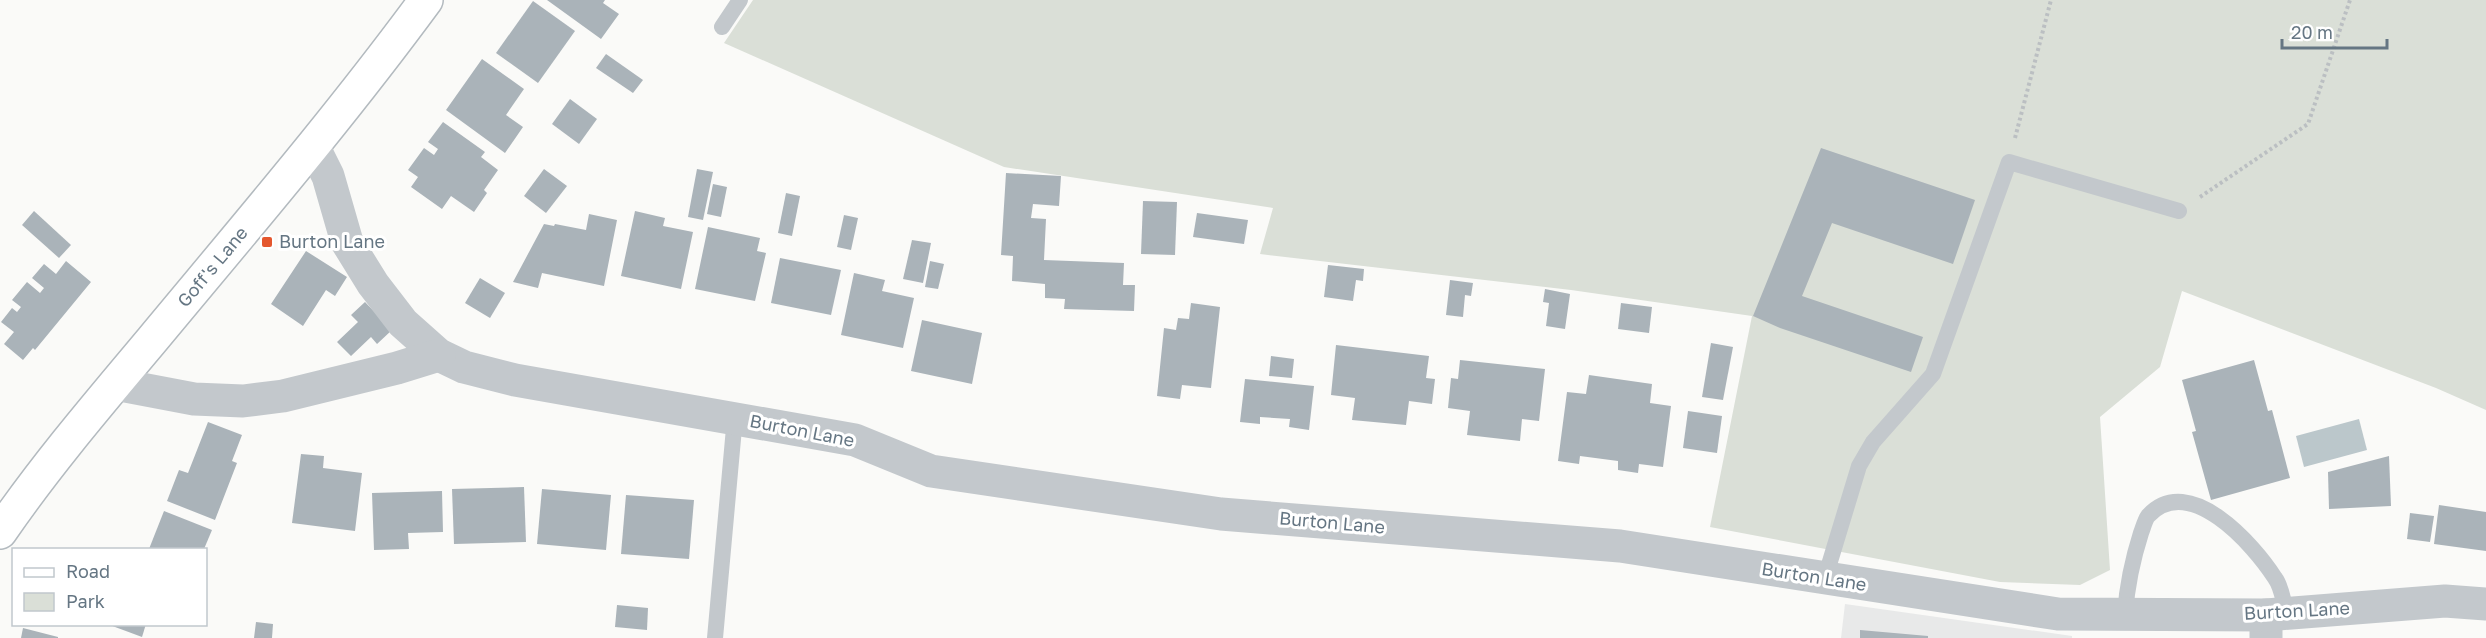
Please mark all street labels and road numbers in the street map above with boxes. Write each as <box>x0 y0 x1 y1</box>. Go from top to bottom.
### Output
street label: Goff's Lane <box>172 222 252 311</box>
street label: Burton Lane <box>748 409 856 451</box>
street label: Burton Lane <box>1278 506 1386 538</box>
street label: Burton Lane <box>1760 557 1868 595</box>
street label: Burton Lane <box>2243 596 2350 624</box>

